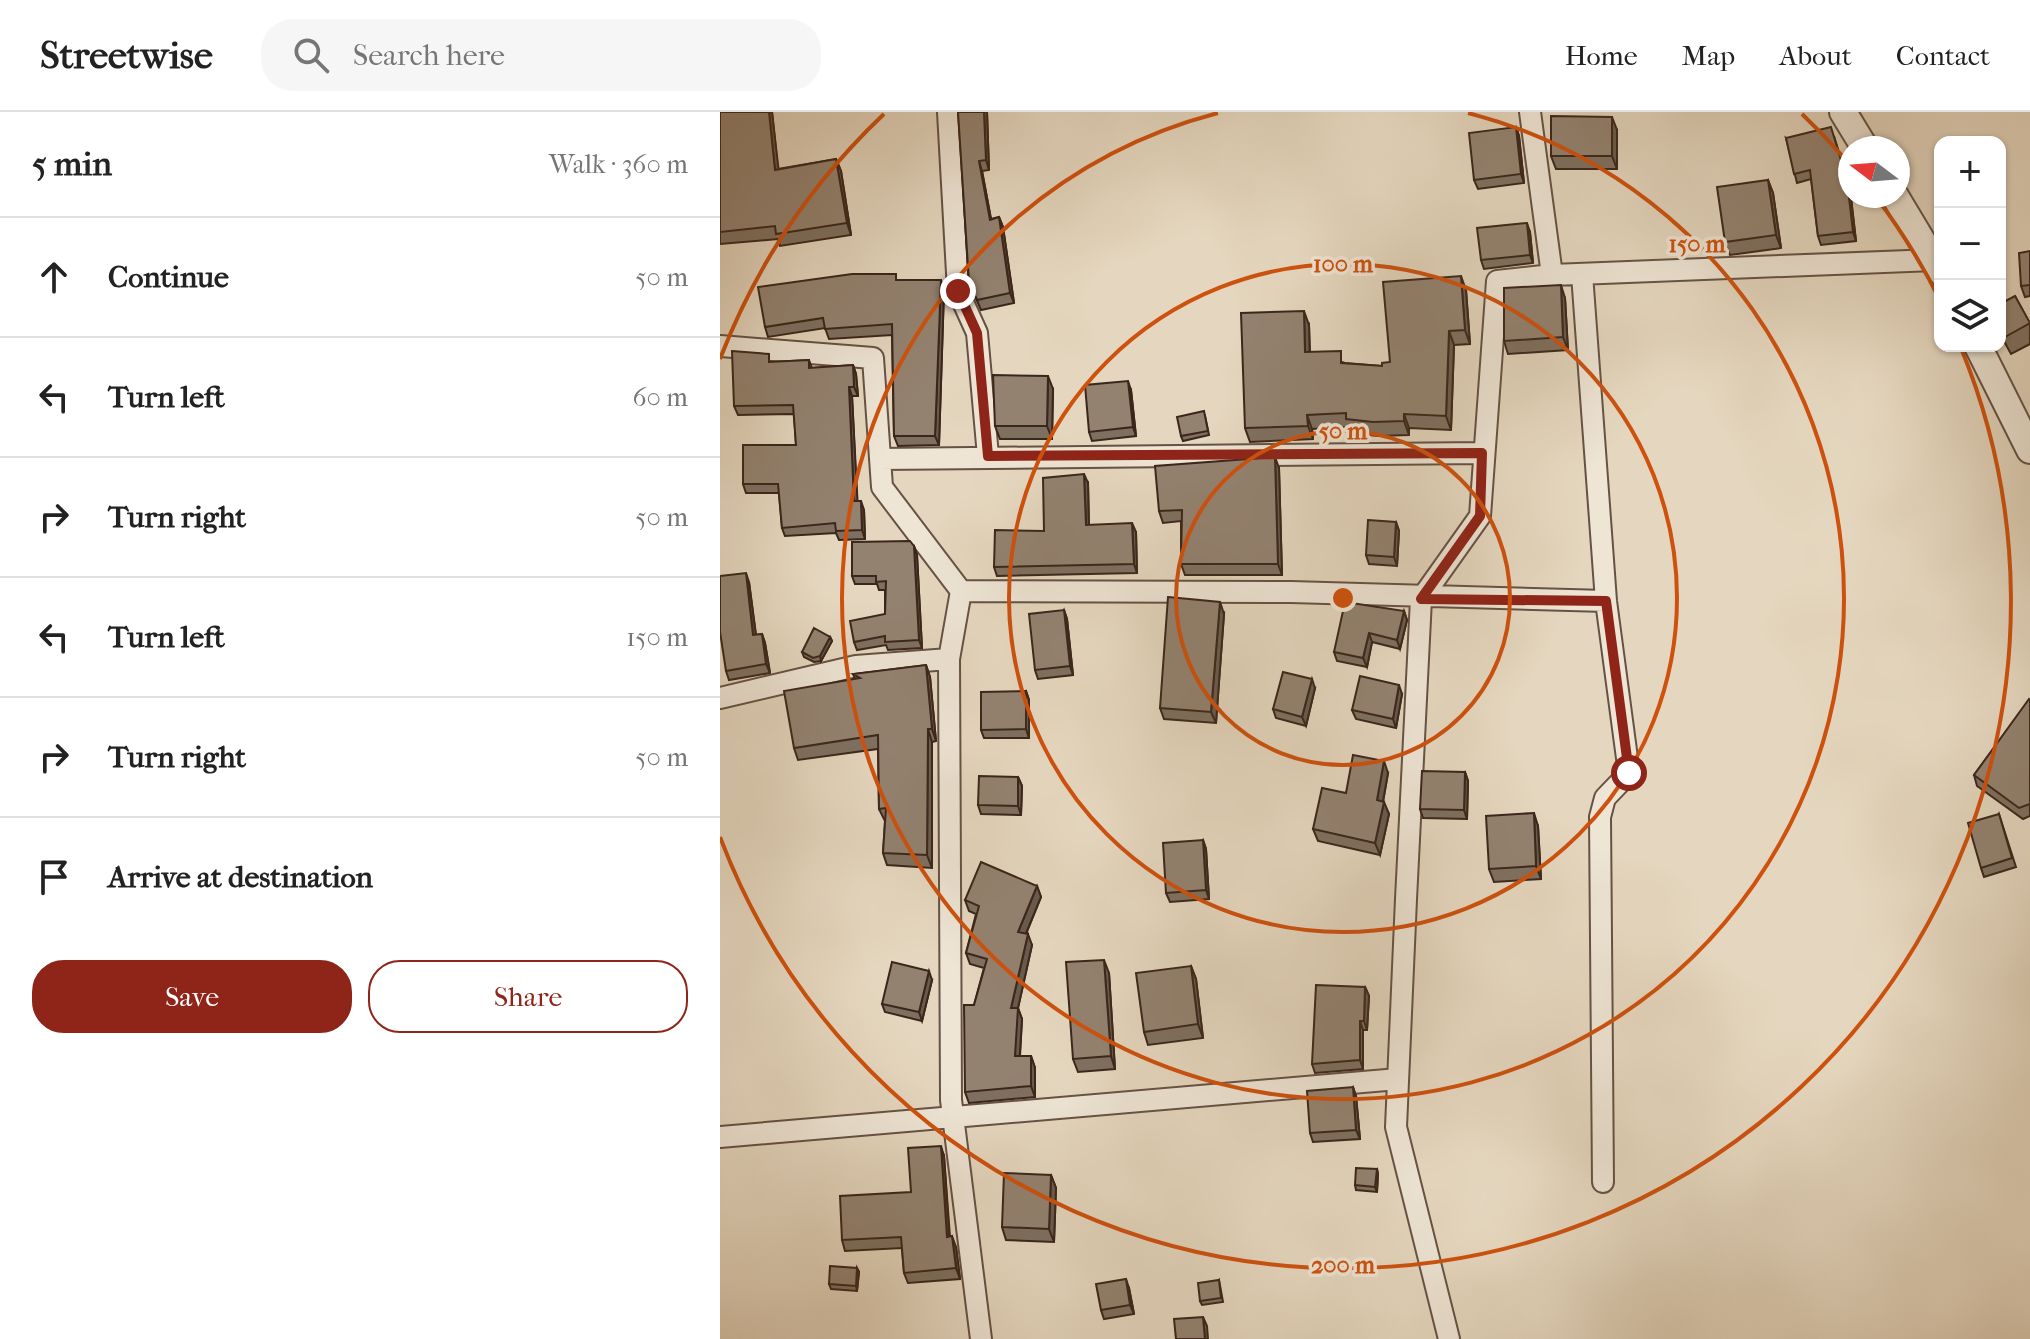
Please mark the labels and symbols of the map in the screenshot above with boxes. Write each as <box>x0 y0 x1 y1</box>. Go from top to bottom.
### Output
north arrow <box>1838 136 1910 208</box>
text: 150 m <box>1668 230 1727 258</box>
text: 100 m <box>1313 250 1374 278</box>
route end <box>940 273 976 309</box>
text: 50 m <box>1319 417 1368 445</box>
centre of rings <box>1329 584 1357 612</box>
route start <box>1611 755 1647 791</box>
text: 200 m <box>1311 1251 1376 1279</box>

